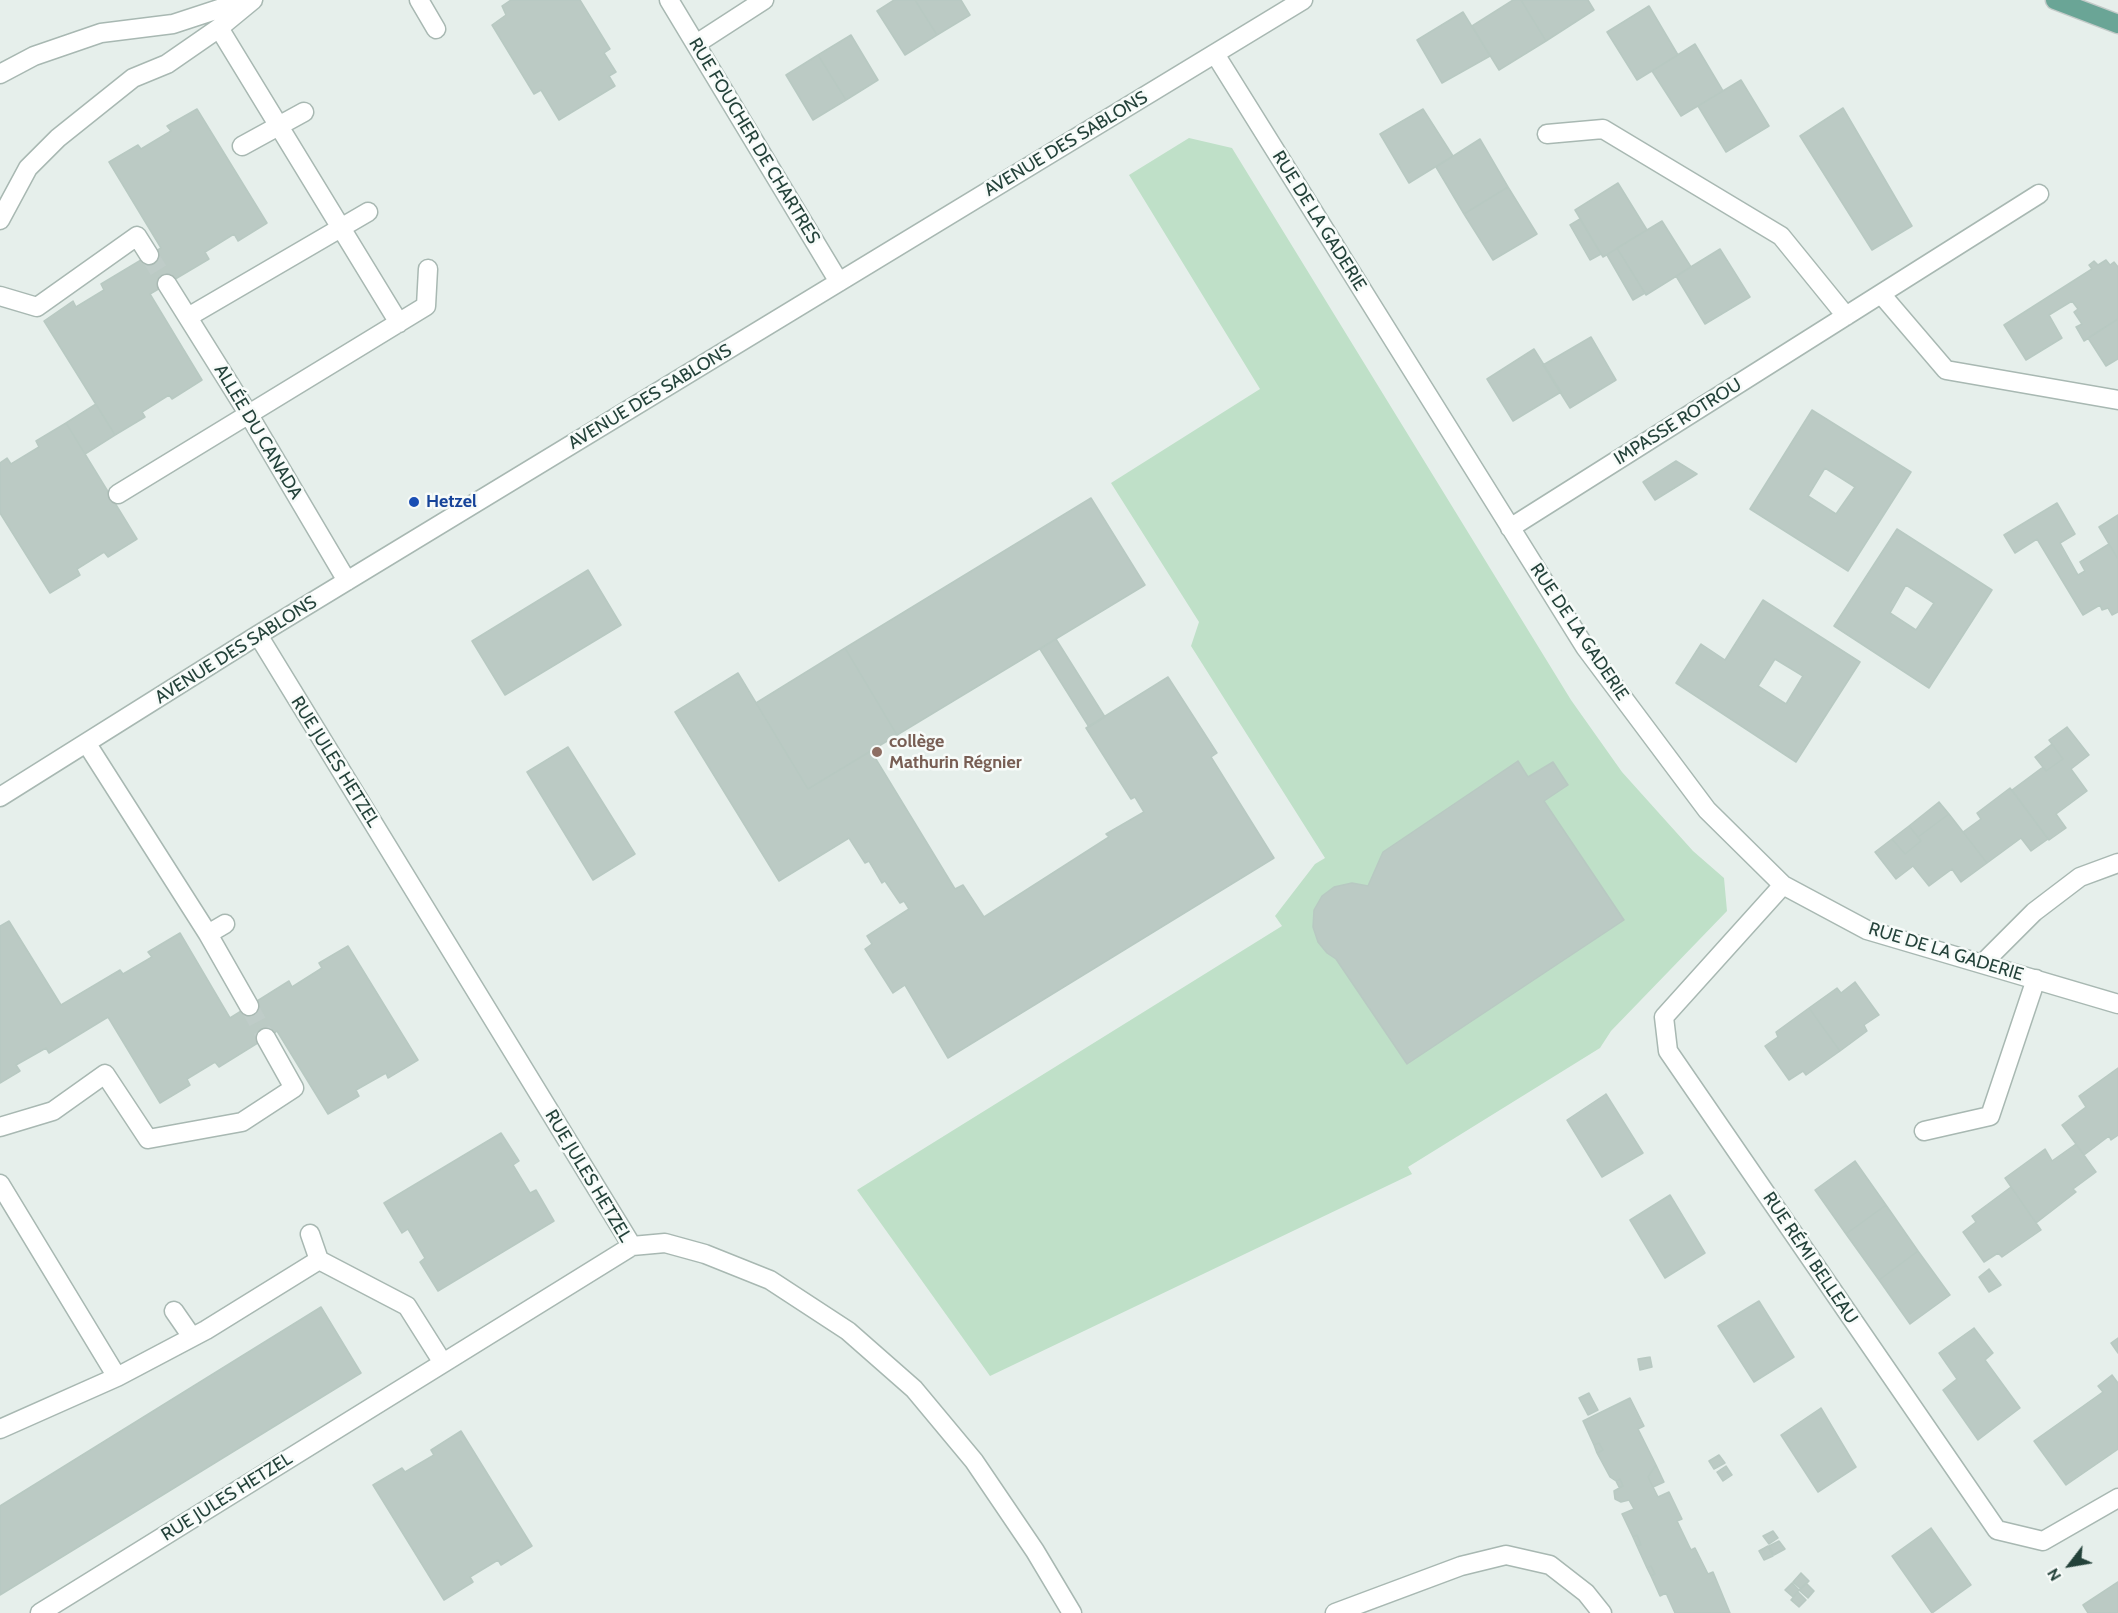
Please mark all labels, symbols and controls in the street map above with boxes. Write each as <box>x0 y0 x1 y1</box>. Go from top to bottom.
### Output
street label: RUE FOUCHER DE CHARTRES <box>684 34 824 248</box>
street label: AVENUE DES SABLONS <box>981 87 1151 201</box>
street label: RUE DE LA GADERIE <box>1267 147 1371 295</box>
street label: AVENUE DES SABLONS <box>565 340 735 454</box>
street label: ALLÉE DU CANADA <box>209 361 307 503</box>
street label: IMPASSE ROTROU <box>1610 374 1746 470</box>
place label: Hetzel <box>426 491 477 513</box>
marker: Hetzel <box>407 495 421 509</box>
street label: RUE DE LA GADERIE <box>1525 559 1633 705</box>
street label: AVENUE DES SABLONS <box>151 591 321 709</box>
street label: RUE JULES HETZEL <box>286 693 384 831</box>
place label: collège Mathurin Régnier <box>889 731 1022 774</box>
marker: collège Mathurin Régnier <box>870 745 884 759</box>
street label: RUE DE LA GADERIE <box>1866 918 2026 986</box>
street label: RUE JULES HETZEL <box>540 1106 636 1246</box>
street label: RUE RÉMI BELLEAU <box>1758 1188 1862 1328</box>
street label: RUE JULES HETZEL <box>158 1448 296 1546</box>
north arrow <box>2040 1535 2100 1595</box>
text: N <box>2043 1565 2065 1584</box>

